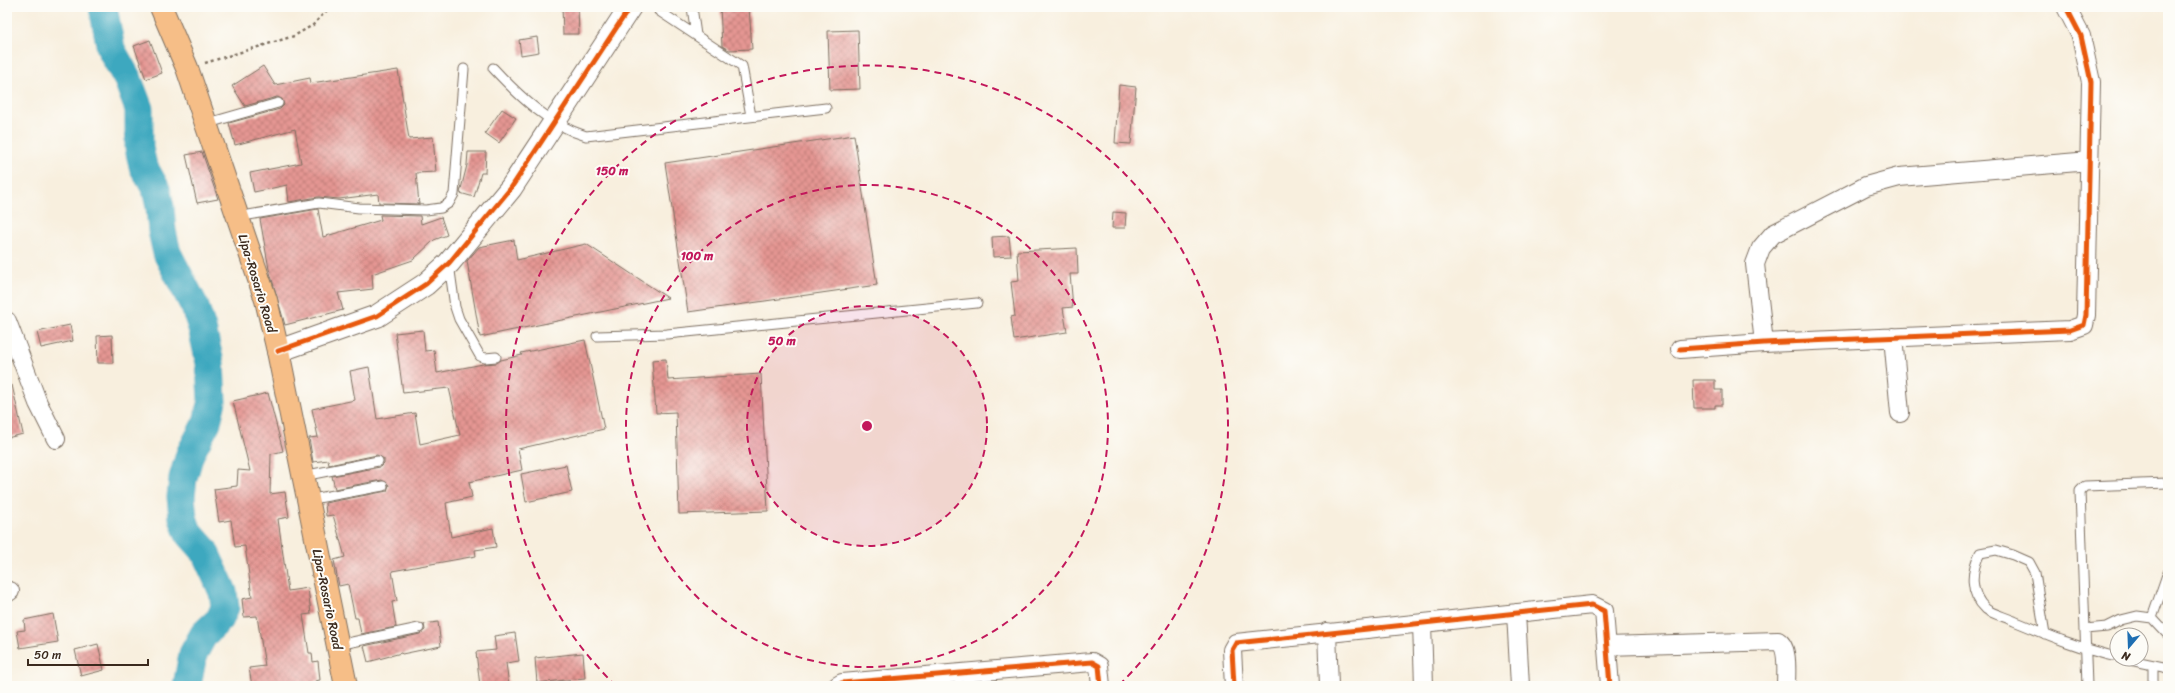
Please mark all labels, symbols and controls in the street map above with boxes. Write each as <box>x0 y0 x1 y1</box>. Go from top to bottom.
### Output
text: 150 m <box>596 160 629 182</box>
street label: Lipa-Rosario Road <box>232 231 284 337</box>
text: 100 m <box>681 245 714 267</box>
text: 50 m <box>768 330 796 352</box>
centre of rings <box>860 419 874 433</box>
street label: Lipa-Rosario Road <box>306 547 350 653</box>
north arrow <box>2109 627 2149 667</box>
scale bar <box>28 641 148 667</box>
text: 50 m <box>34 644 61 666</box>
text: N <box>2119 646 2134 667</box>

